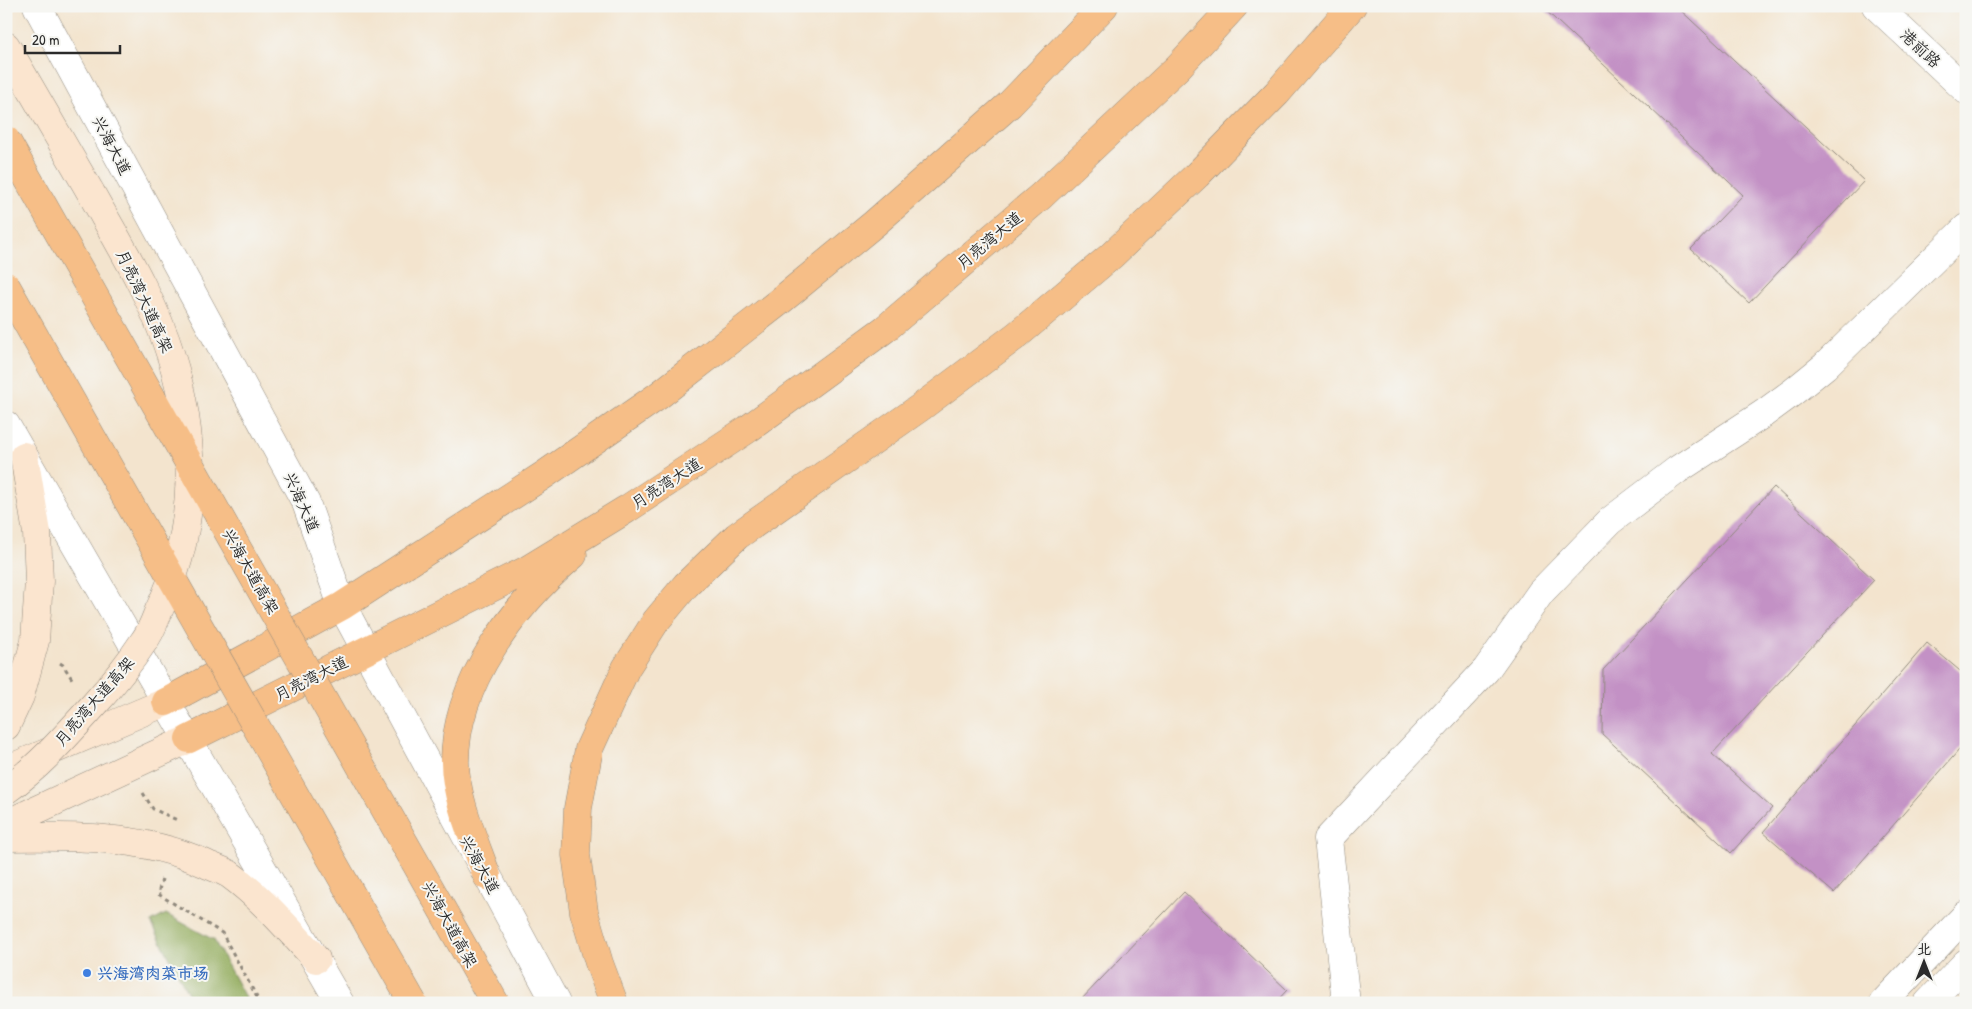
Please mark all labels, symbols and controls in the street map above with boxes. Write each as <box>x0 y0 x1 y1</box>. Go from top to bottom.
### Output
scale bar <box>25 22 120 54</box>
street label: 港前路 <box>1896 24 1946 72</box>
text: 20 m <box>32 29 59 50</box>
street label: 兴海大道 <box>87 112 137 178</box>
street label: 月亮湾大道 <box>951 206 1027 274</box>
street label: 月亮湾大道高架 <box>111 246 179 356</box>
street label: 月亮湾大道 <box>626 452 706 514</box>
street label: 兴海大道 <box>279 468 325 536</box>
street label: 兴海大道高架 <box>217 524 285 618</box>
street label: 月亮湾大道 <box>270 650 352 706</box>
street label: 月亮湾大道高架 <box>49 652 139 750</box>
street label: 兴海大道 <box>455 831 505 897</box>
street label: 兴海大道高架 <box>417 877 483 971</box>
north arrow <box>1900 936 1950 986</box>
text: 北 <box>1917 939 1931 958</box>
place label: 兴海湾肉菜市场 <box>97 962 209 984</box>
marker: 兴海湾肉菜市场 <box>81 967 93 979</box>

